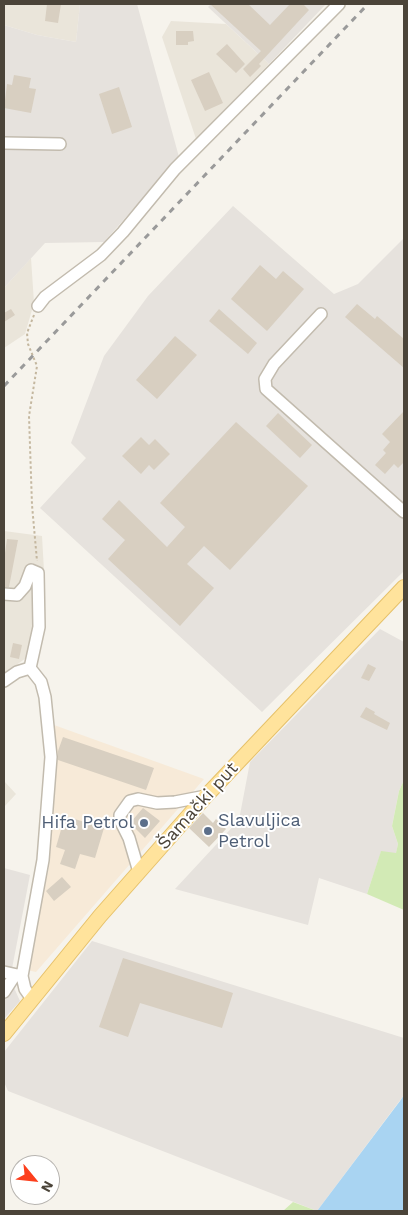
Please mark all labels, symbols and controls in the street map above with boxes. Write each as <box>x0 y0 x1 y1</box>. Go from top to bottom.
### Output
street label: Šamački put <box>153 758 243 854</box>
place label: Slavuljica Petrol <box>218 810 301 852</box>
place label: Hifa Petrol <box>41 812 134 834</box>
marker: Hifa Petrol <box>138 817 150 829</box>
marker: Slavuljica Petrol <box>202 825 214 837</box>
north arrow <box>10 1155 60 1205</box>
text: N <box>38 1178 57 1195</box>

